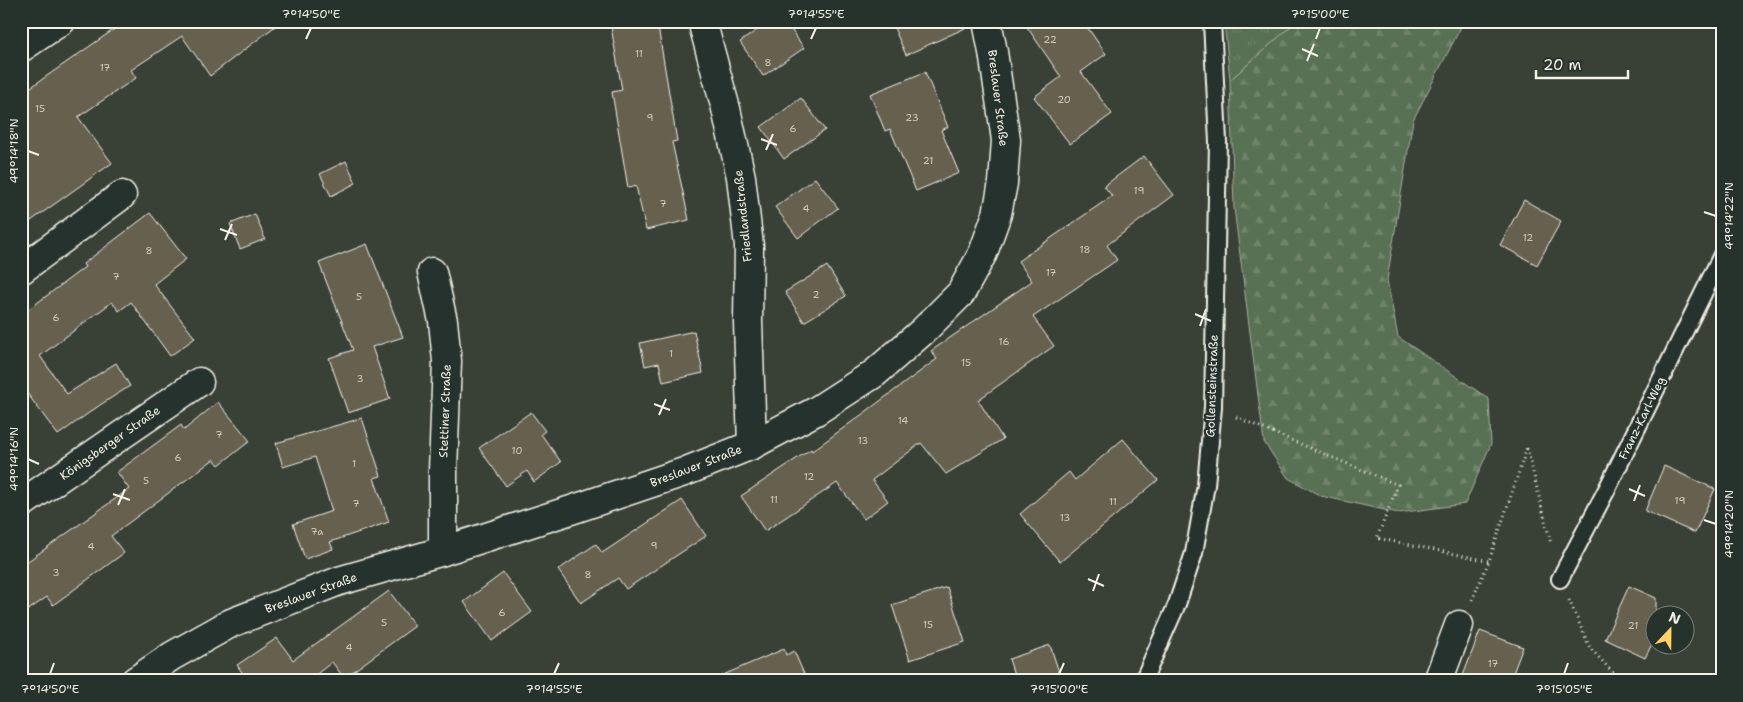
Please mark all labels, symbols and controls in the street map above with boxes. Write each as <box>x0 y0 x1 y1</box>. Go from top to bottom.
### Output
text: 7°14'50"E <box>282 6 340 22</box>
text: 7°14'55"E <box>788 6 844 22</box>
text: 7°15'00"E <box>1291 6 1349 22</box>
house number: 22 <box>1043 33 1057 46</box>
house number: 11 <box>635 47 643 60</box>
scale bar <box>1536 48 1628 80</box>
street label: Breslauer Straße <box>984 49 1012 147</box>
text: 20 m <box>1543 55 1582 75</box>
house number: 8 <box>765 56 772 69</box>
house number: 17 <box>100 61 110 74</box>
house number: 20 <box>1057 93 1071 106</box>
house number: 15 <box>35 102 45 115</box>
house number: 9 <box>647 111 654 124</box>
house number: 23 <box>905 111 919 124</box>
text: 49°14'18"N <box>6 118 22 184</box>
house number: 6 <box>790 122 797 135</box>
house number: 21 <box>923 154 933 167</box>
street label: Friedlandstraße <box>730 169 756 263</box>
text: 49°14'22"N <box>1721 182 1737 250</box>
house number: 19 <box>1134 184 1144 197</box>
house number: 7 <box>660 197 667 210</box>
house number: 4 <box>803 202 810 215</box>
house number: 12 <box>1523 231 1533 244</box>
house number: 18 <box>1079 243 1091 256</box>
house number: 8 <box>146 244 153 257</box>
house number: 17 <box>1046 266 1056 279</box>
house number: 7 <box>113 270 120 283</box>
house number: 2 <box>813 288 820 301</box>
house number: 5 <box>356 290 362 303</box>
house number: 6 <box>53 311 60 324</box>
street label: Gollensteinstraße <box>1202 334 1222 438</box>
house number: 16 <box>999 335 1009 348</box>
house number: 1 <box>669 347 673 360</box>
house number: 15 <box>961 356 971 369</box>
street label: Stettiner Straße <box>435 364 455 458</box>
house number: 3 <box>357 372 364 385</box>
street label: Franz-Karl-Weg <box>1615 374 1669 462</box>
street label: Königsberger Straße <box>57 402 164 484</box>
house number: 14 <box>898 414 908 427</box>
text: 49°14'16"N <box>6 427 22 491</box>
house number: 7 <box>216 428 223 441</box>
house number: 13 <box>858 434 868 447</box>
street label: Breslauer Straße <box>648 441 744 491</box>
house number: 10 <box>512 444 522 457</box>
house number: 6 <box>175 451 182 464</box>
house number: 1 <box>352 457 356 470</box>
house number: 12 <box>804 470 814 483</box>
house number: 5 <box>143 474 149 487</box>
text: 49°14'20"N <box>1721 490 1737 558</box>
house number: 11 <box>770 493 778 506</box>
house number: 19 <box>1675 494 1685 507</box>
house number: 11 <box>1109 495 1117 508</box>
house number: 7 <box>353 497 360 510</box>
house number: 13 <box>1060 511 1070 524</box>
house number: 7a <box>311 525 324 538</box>
house number: 9 <box>651 539 658 552</box>
house number: 4 <box>88 540 95 553</box>
house number: 3 <box>53 566 60 579</box>
house number: 8 <box>585 568 592 581</box>
street label: Breslauer Straße <box>263 569 360 617</box>
north arrow <box>1646 604 1696 654</box>
house number: 6 <box>499 606 506 619</box>
text: N <box>1666 608 1683 628</box>
house number: 5 <box>381 616 387 629</box>
house number: 15 <box>923 618 933 631</box>
house number: 21 <box>1628 619 1638 632</box>
house number: 4 <box>346 641 353 654</box>
house number: 17 <box>1488 657 1498 670</box>
text: 7°14'50"E <box>21 681 79 697</box>
text: 7°14'55"E <box>526 681 582 697</box>
text: 7°15'00"E <box>1030 681 1088 697</box>
text: 7°15'05"E <box>1535 681 1593 697</box>

